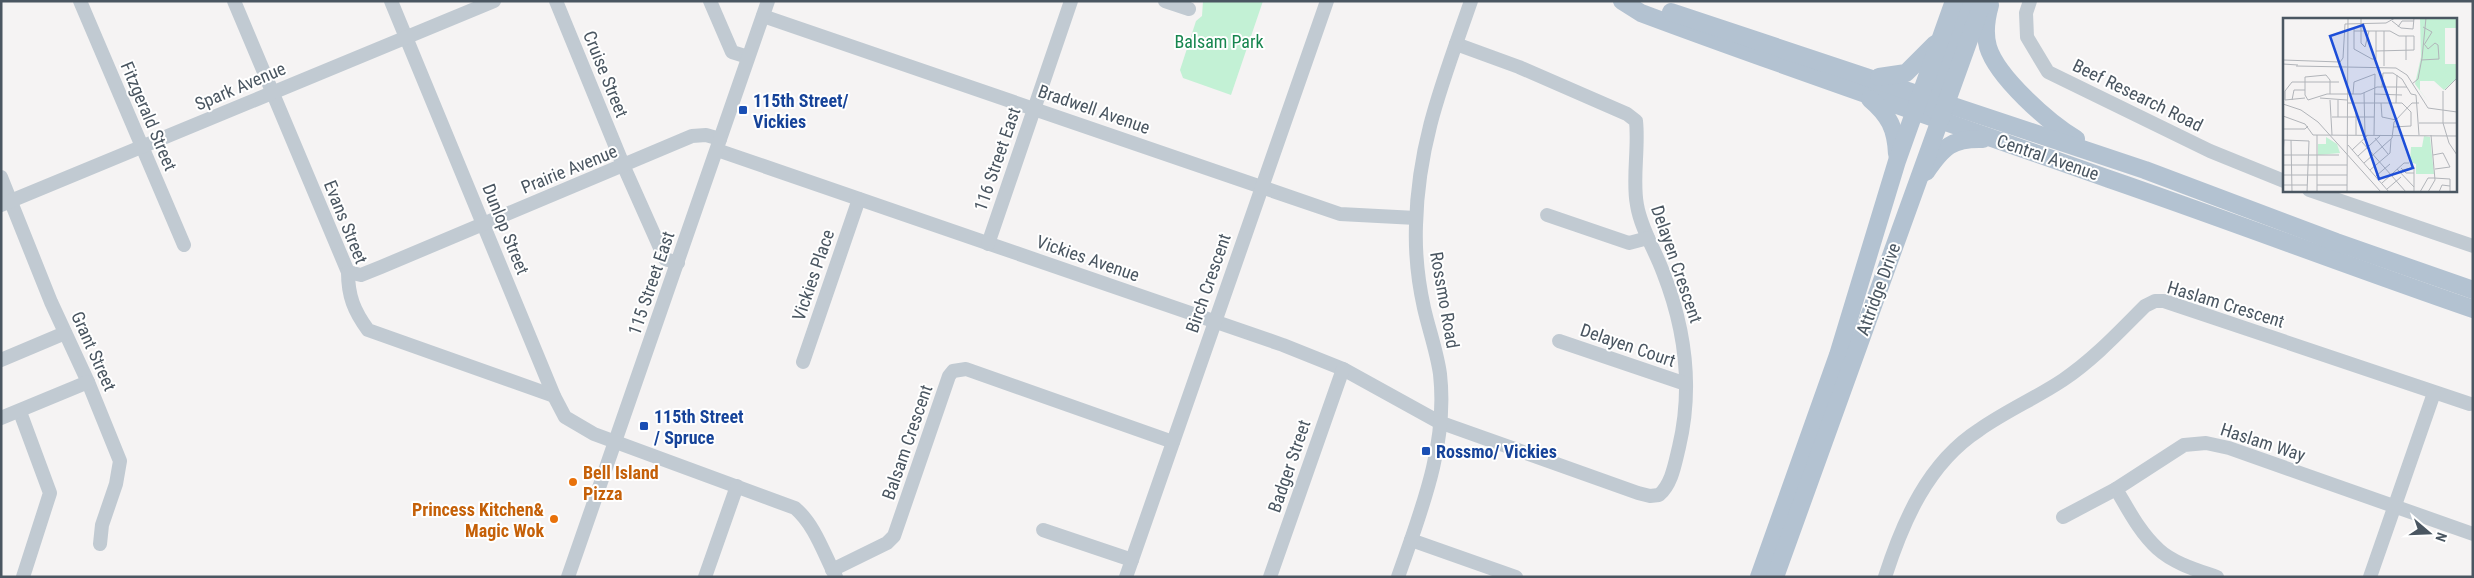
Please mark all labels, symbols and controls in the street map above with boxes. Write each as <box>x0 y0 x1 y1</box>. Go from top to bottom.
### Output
inset map <box>2283 18 2456 191</box>
street label: Cruise Street <box>579 28 633 120</box>
park label: Balsam Park <box>1174 31 1264 52</box>
street label: Beef Research Road <box>2069 54 2207 136</box>
street label: Fitzgerald Street <box>117 58 181 174</box>
street label: Spark Avenue <box>192 58 288 114</box>
street label: Bradwell Avenue <box>1035 80 1153 138</box>
place label: 115th Street/ Vickies <box>753 90 849 132</box>
marker: 115th Street/ Vickies <box>737 104 749 116</box>
street label: 116 Street East <box>969 104 1025 214</box>
street label: Central Avenue <box>1994 130 2102 184</box>
street label: Prairie Avenue <box>518 140 620 198</box>
street label: Evans Street <box>320 177 372 267</box>
street label: Dunlop Street <box>478 181 534 277</box>
street label: Delayen Crescent <box>1647 202 1707 326</box>
street label: Vickies Place <box>788 227 838 323</box>
street label: 115 Street East <box>623 228 679 338</box>
street label: Vickies Avenue <box>1034 231 1142 285</box>
street label: Birch Crescent <box>1181 231 1235 335</box>
street label: Attridge Drive <box>1852 240 1904 338</box>
street label: Rossmo Road <box>1426 250 1464 350</box>
street label: Haslam Crescent <box>2165 276 2287 332</box>
street label: Grant Street <box>67 308 121 394</box>
street label: Delayen Court <box>1578 319 1678 371</box>
street label: Balsam Crescent <box>878 382 936 502</box>
place label: 115th Street / Spruce <box>653 406 744 448</box>
street label: Badger Street <box>1263 417 1315 515</box>
street label: Haslam Way <box>2218 418 2308 466</box>
marker: 115th Street / Spruce <box>638 420 650 432</box>
place label: Rossmo/ Vickies <box>1436 441 1557 462</box>
marker: Rossmo/ Vickies <box>1420 445 1432 457</box>
place label: Bell Island Pizza <box>583 462 659 504</box>
marker: Bell Island Pizza <box>567 476 579 488</box>
place label: Princess Kitchen& Magic Wok <box>412 499 545 541</box>
north arrow <box>2404 508 2454 558</box>
marker: Princess Kitchen& Magic Wok <box>548 513 560 525</box>
text: N <box>2432 531 2450 544</box>

